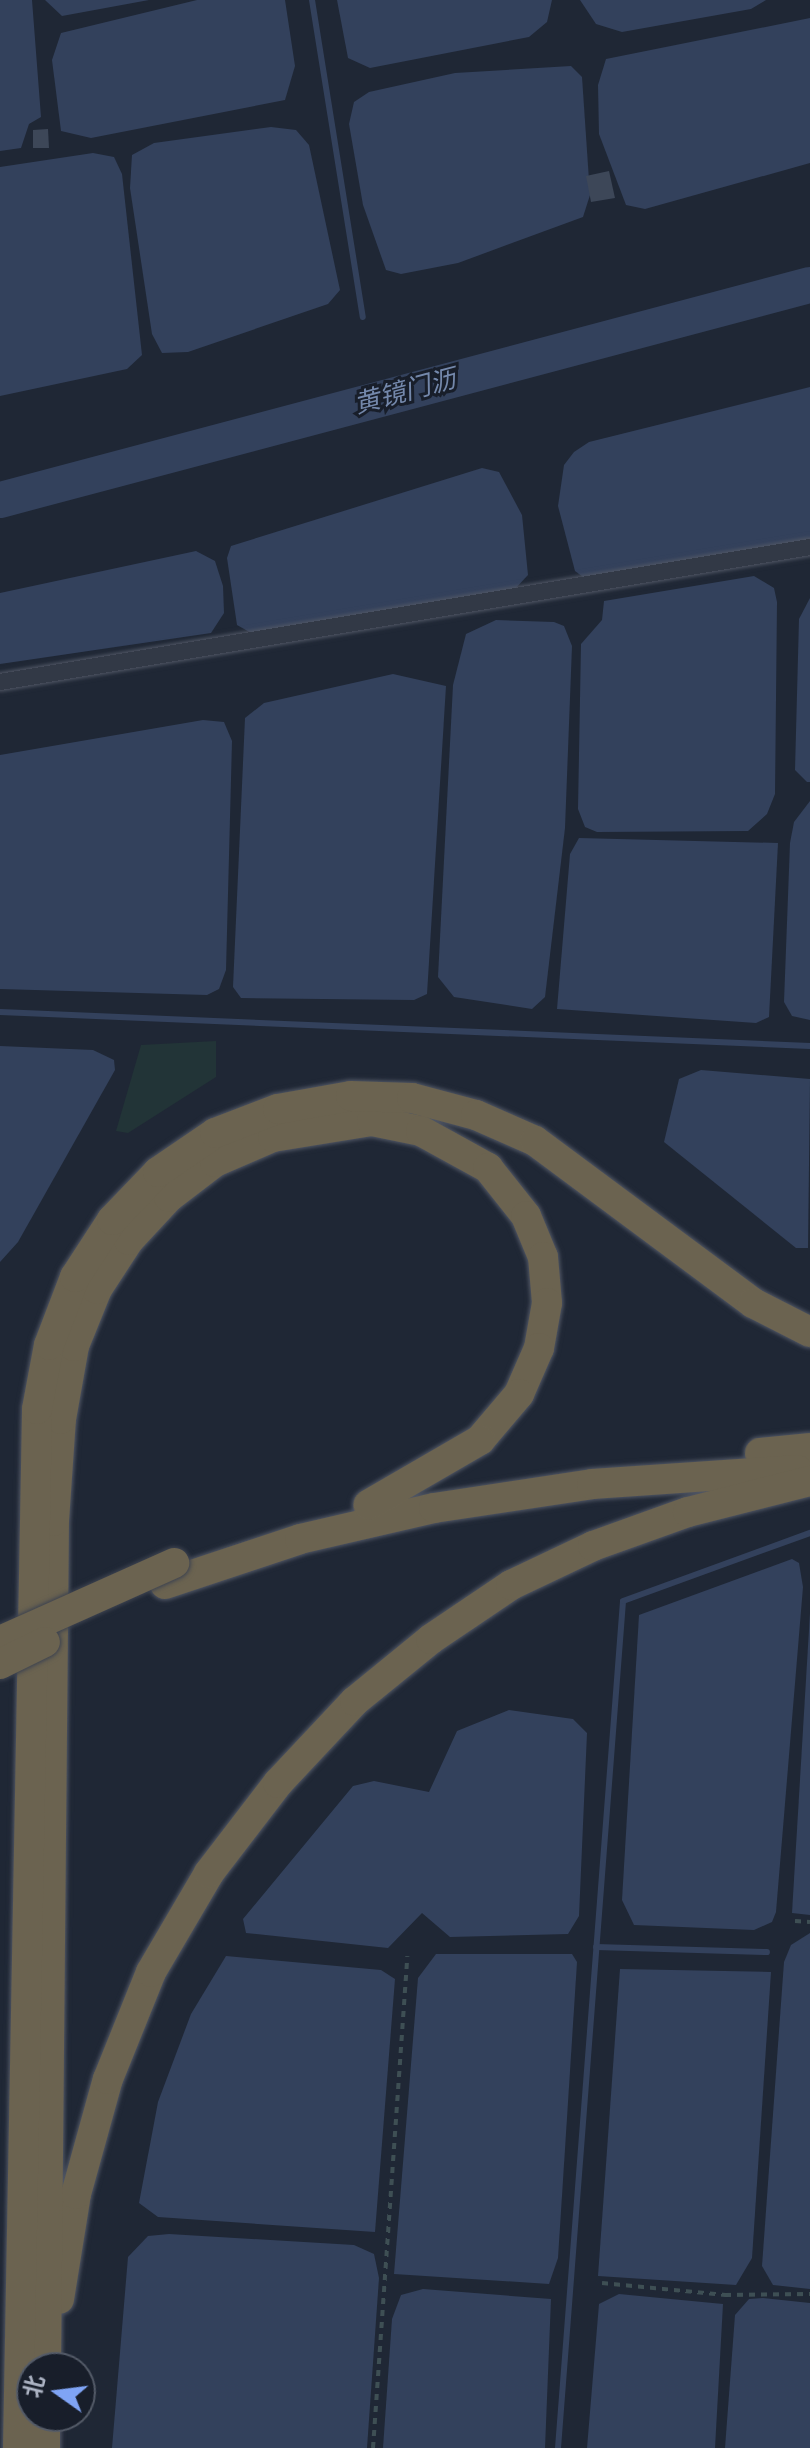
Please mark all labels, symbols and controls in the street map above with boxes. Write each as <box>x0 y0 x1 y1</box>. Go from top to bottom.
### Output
water label: 黄镜门沥 <box>351 363 459 421</box>
north arrow <box>16 2352 96 2432</box>
text: 北 <box>19 2373 49 2400</box>

